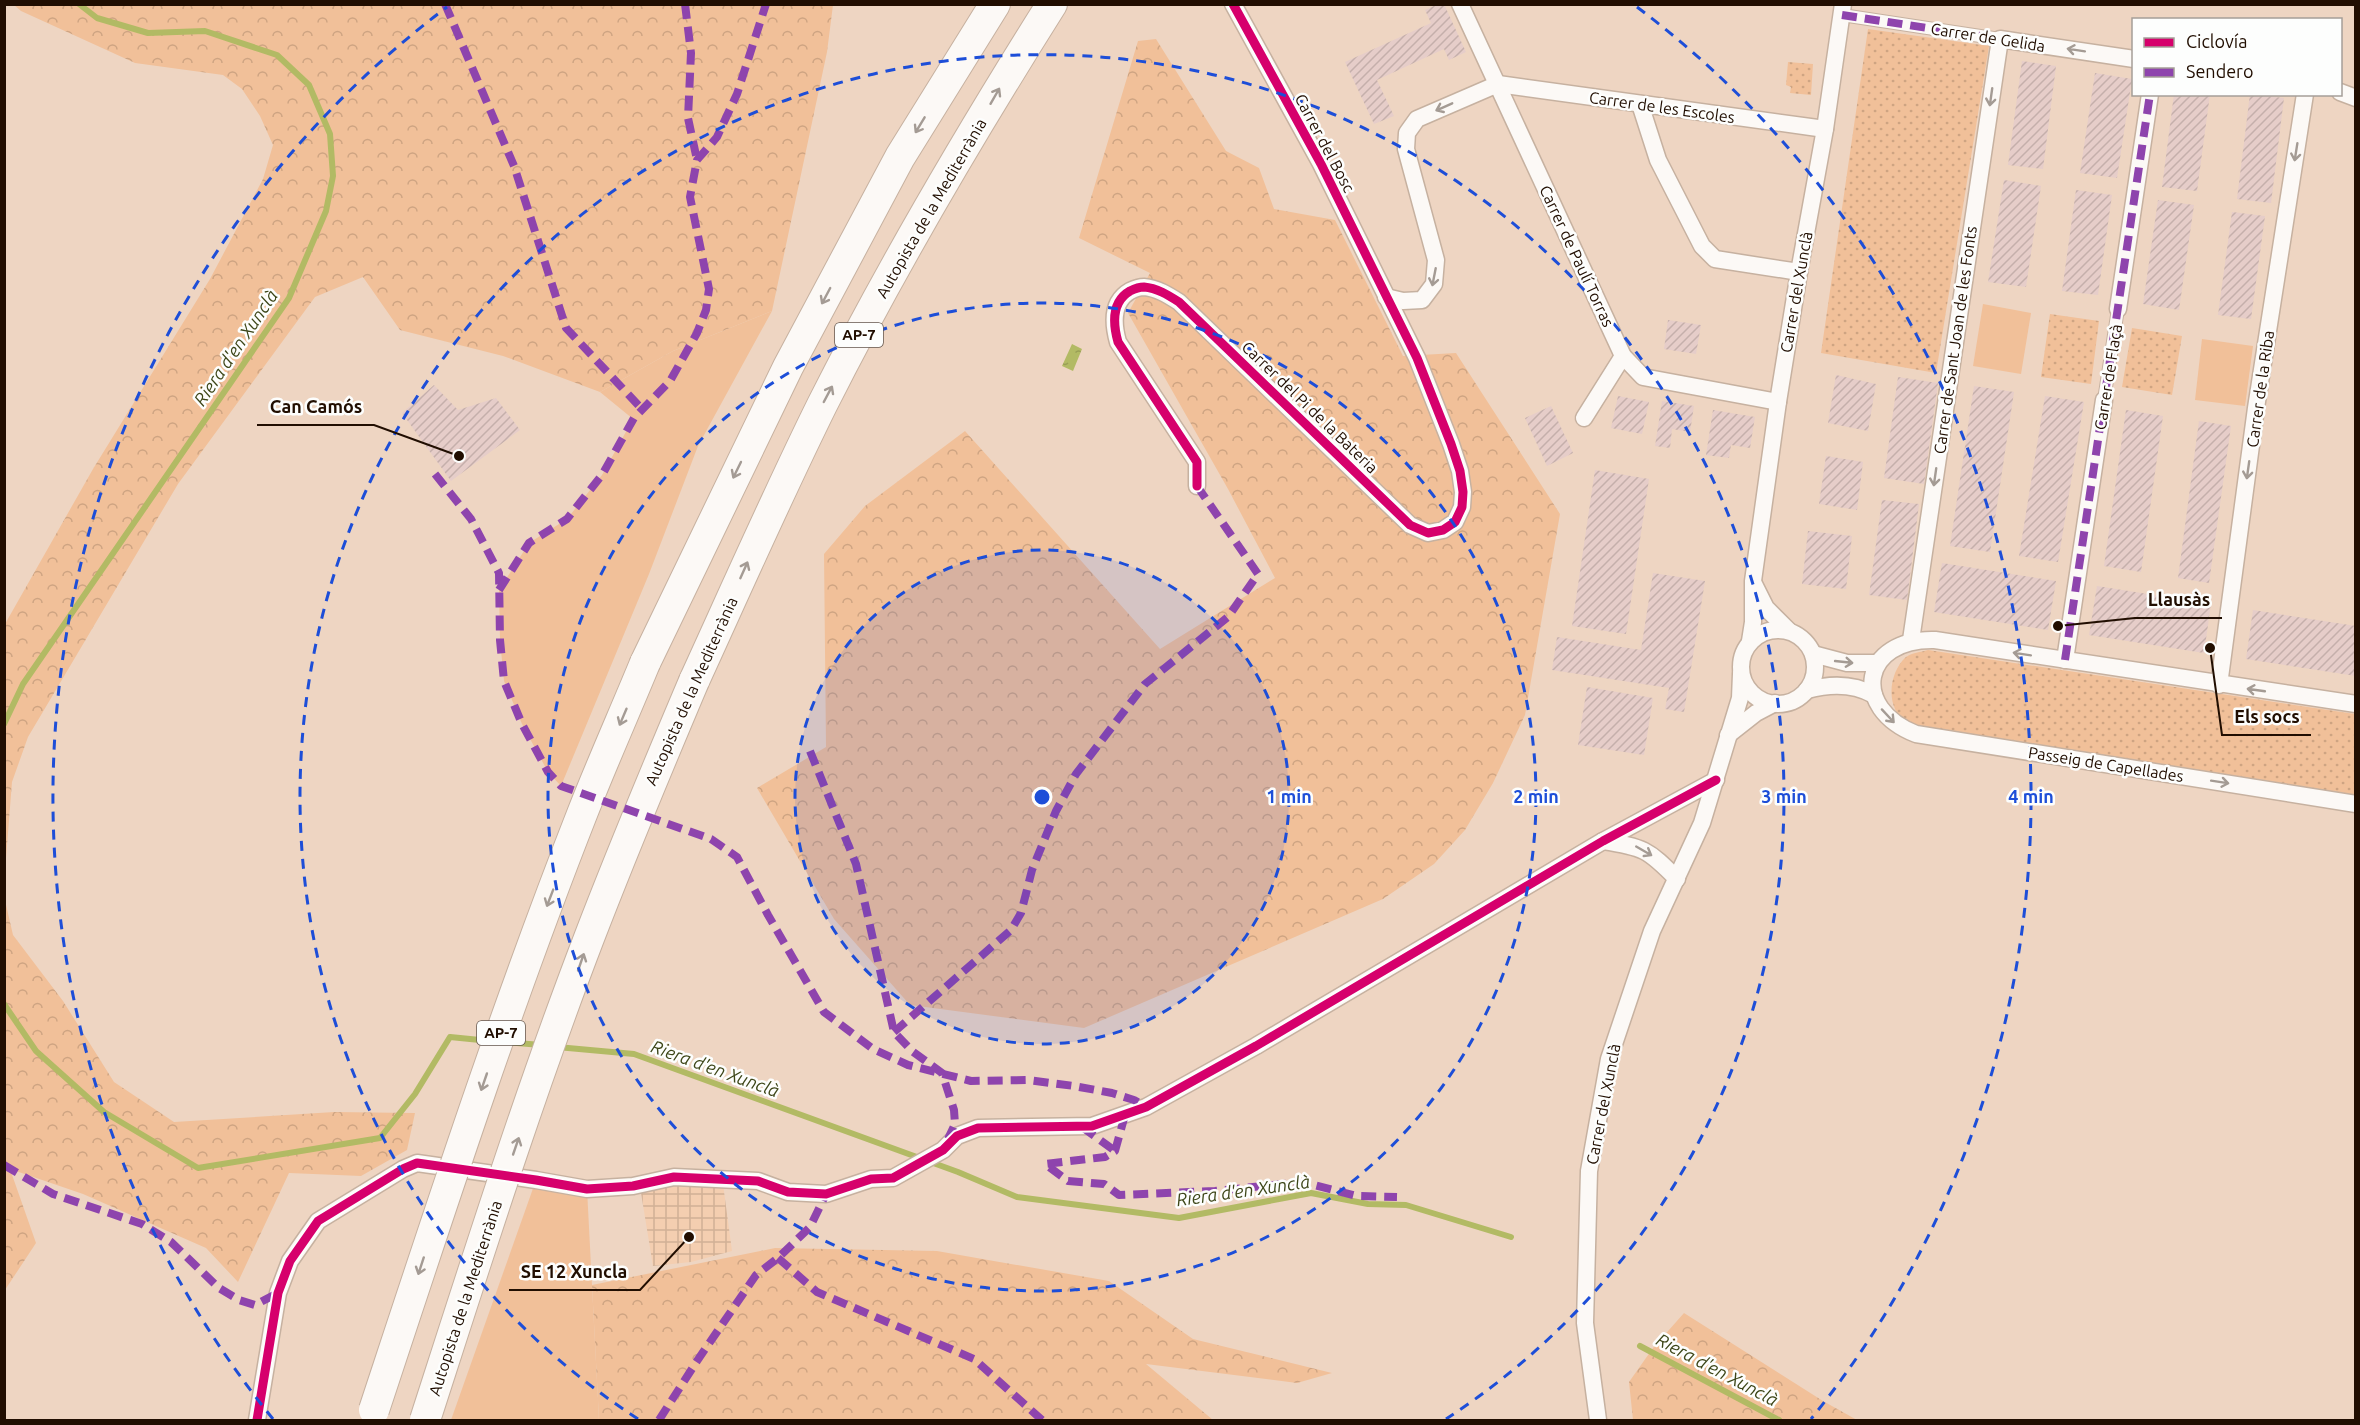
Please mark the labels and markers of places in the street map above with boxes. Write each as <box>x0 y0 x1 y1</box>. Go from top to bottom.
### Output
callout: Can Camós <box>257 389 374 425</box>
callout: Llausàs <box>2135 582 2222 618</box>
callout: Els socs <box>2222 699 2311 735</box>
centre of rings <box>1032 787 1052 807</box>
callout: SE 12 Xuncla <box>509 1254 640 1290</box>

